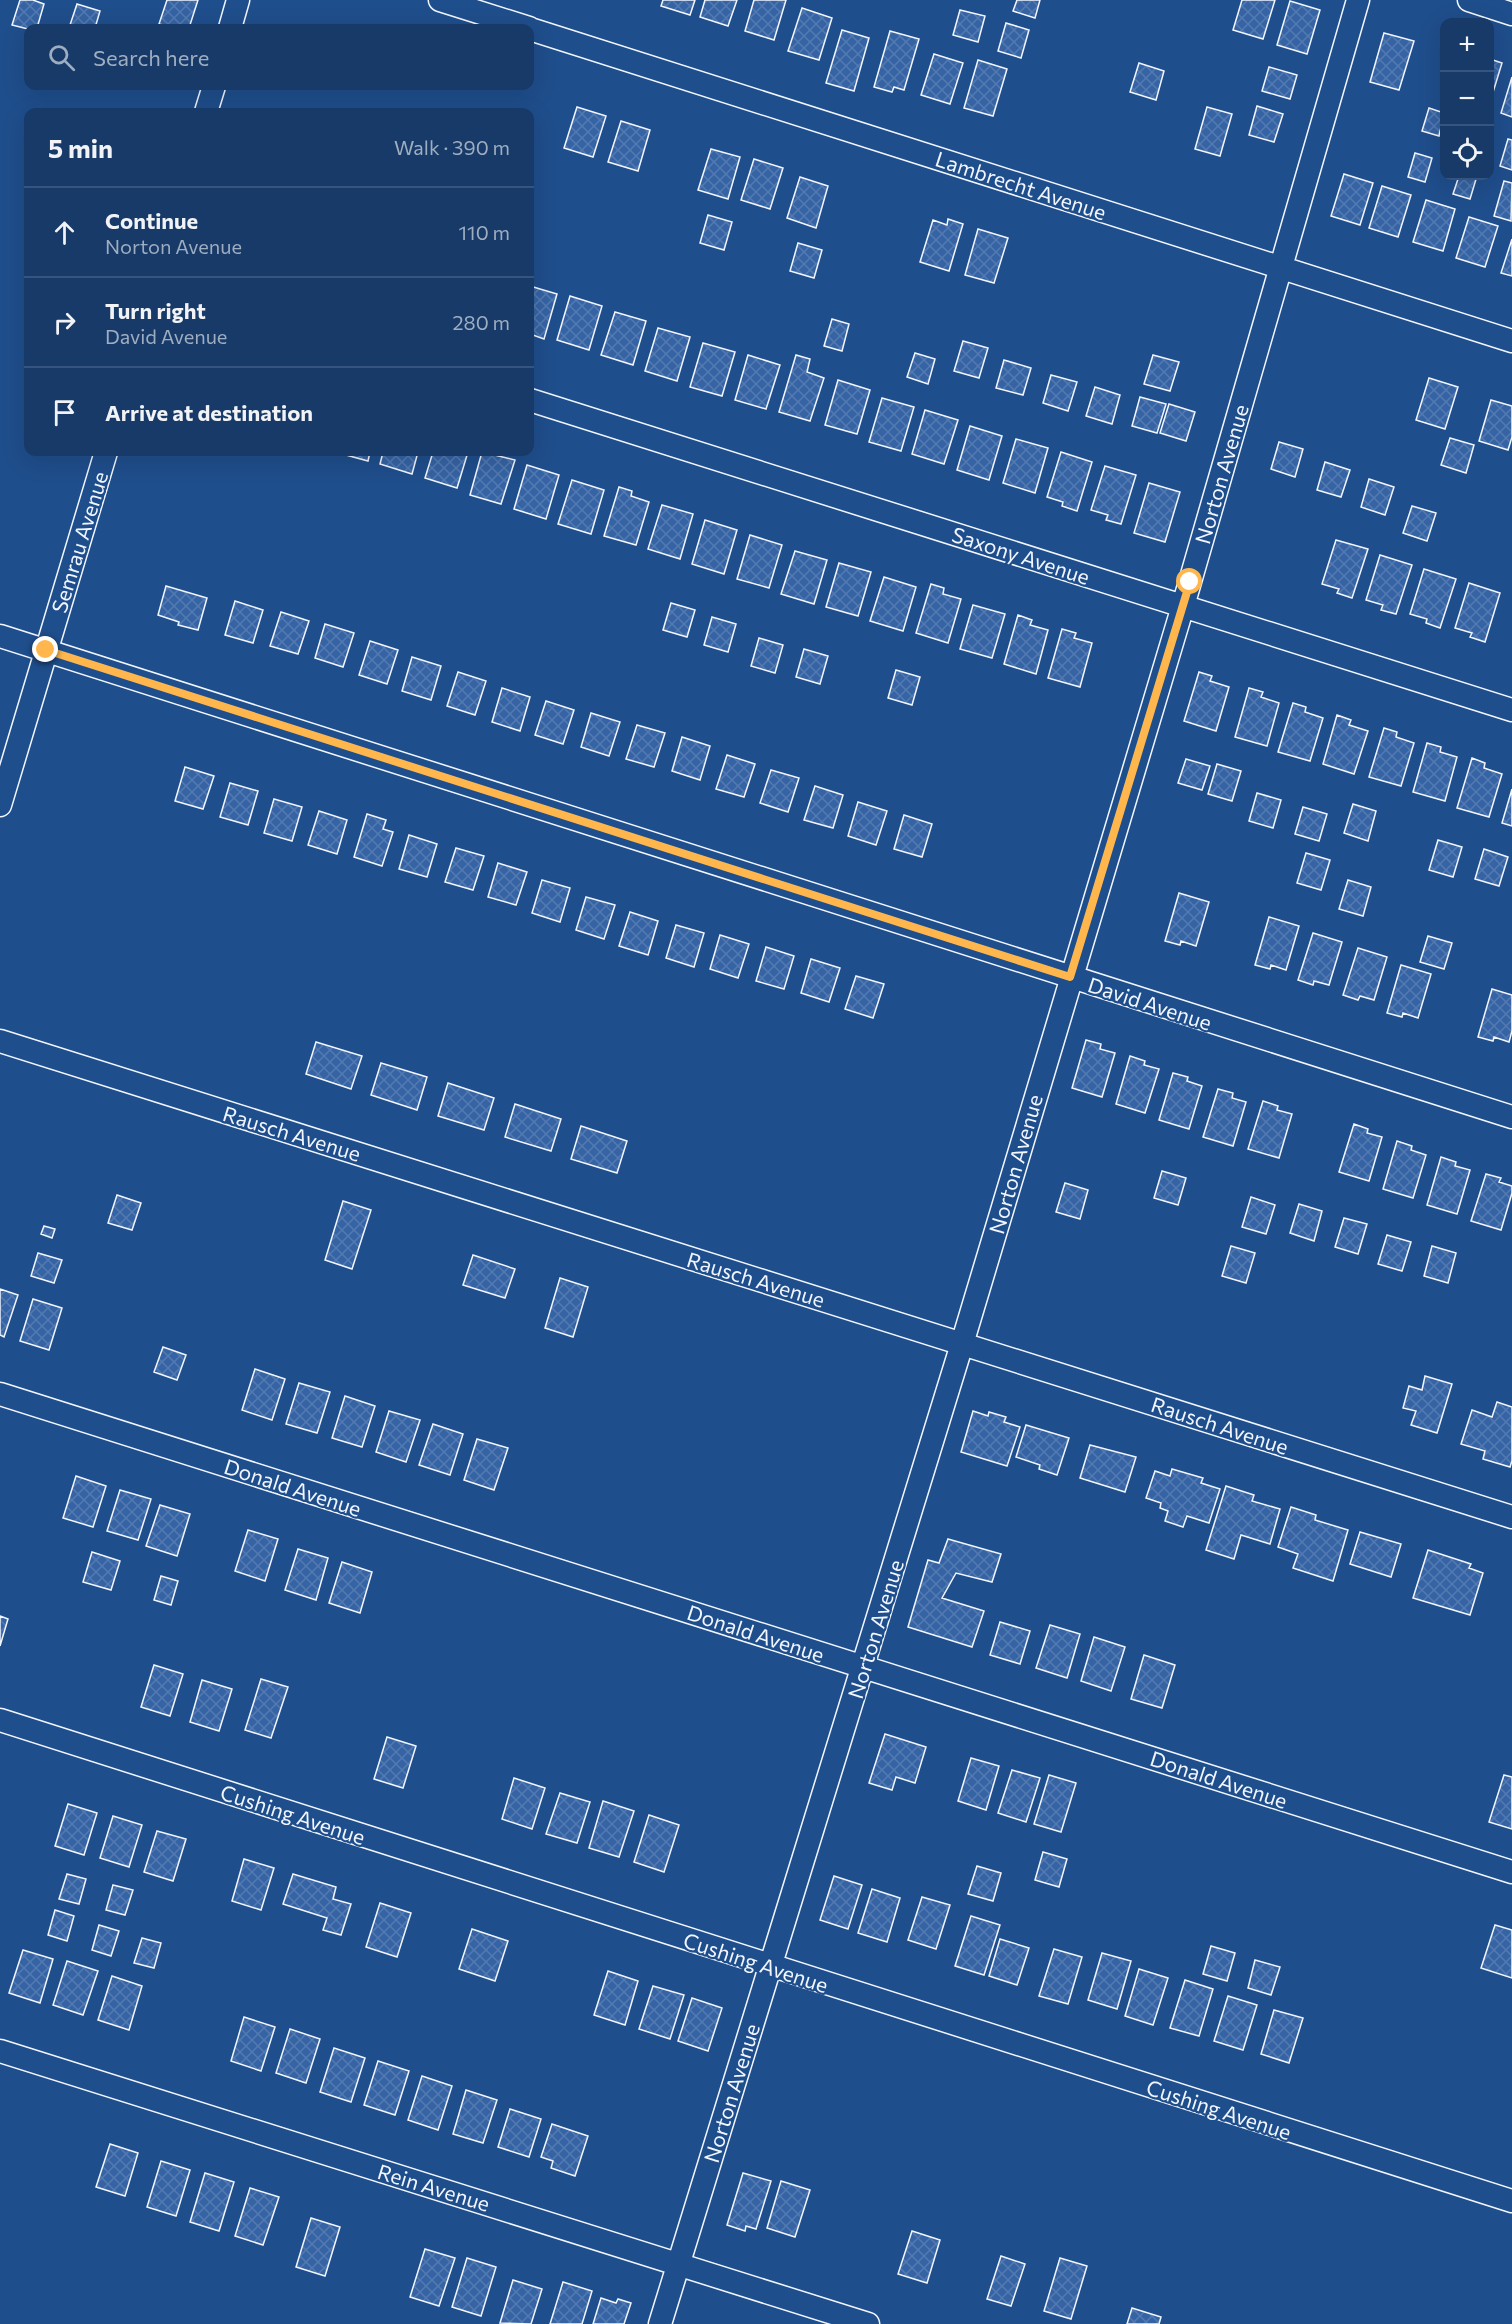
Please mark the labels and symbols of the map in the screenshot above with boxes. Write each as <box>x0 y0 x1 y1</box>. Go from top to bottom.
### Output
street label: Lambrecht Avenue <box>933 146 1109 224</box>
street label: Norton Avenue <box>1189 401 1253 547</box>
street label: Semrau Avenue <box>46 468 112 616</box>
street label: Saxony Avenue <box>949 521 1093 589</box>
route start <box>1176 568 1202 594</box>
route end <box>32 636 58 662</box>
street label: David Avenue <box>1085 971 1215 1035</box>
street label: Norton Avenue <box>983 1091 1047 1237</box>
street label: Rausch Avenue <box>220 1100 364 1166</box>
street label: Rausch Avenue <box>684 1246 828 1312</box>
street label: Rausch Avenue <box>1148 1391 1292 1459</box>
street label: Donald Avenue <box>221 1453 365 1521</box>
street label: Norton Avenue <box>842 1557 908 1701</box>
street label: Donald Avenue <box>684 1599 828 1667</box>
street label: Donald Avenue <box>1147 1745 1291 1813</box>
street label: Cushing Avenue <box>218 1779 368 1849</box>
street label: Cushing Avenue <box>681 1927 831 1997</box>
street label: Norton Avenue <box>698 2021 764 2165</box>
street label: Cushing Avenue <box>1144 2074 1294 2144</box>
street label: Rein Avenue <box>375 2158 493 2216</box>

